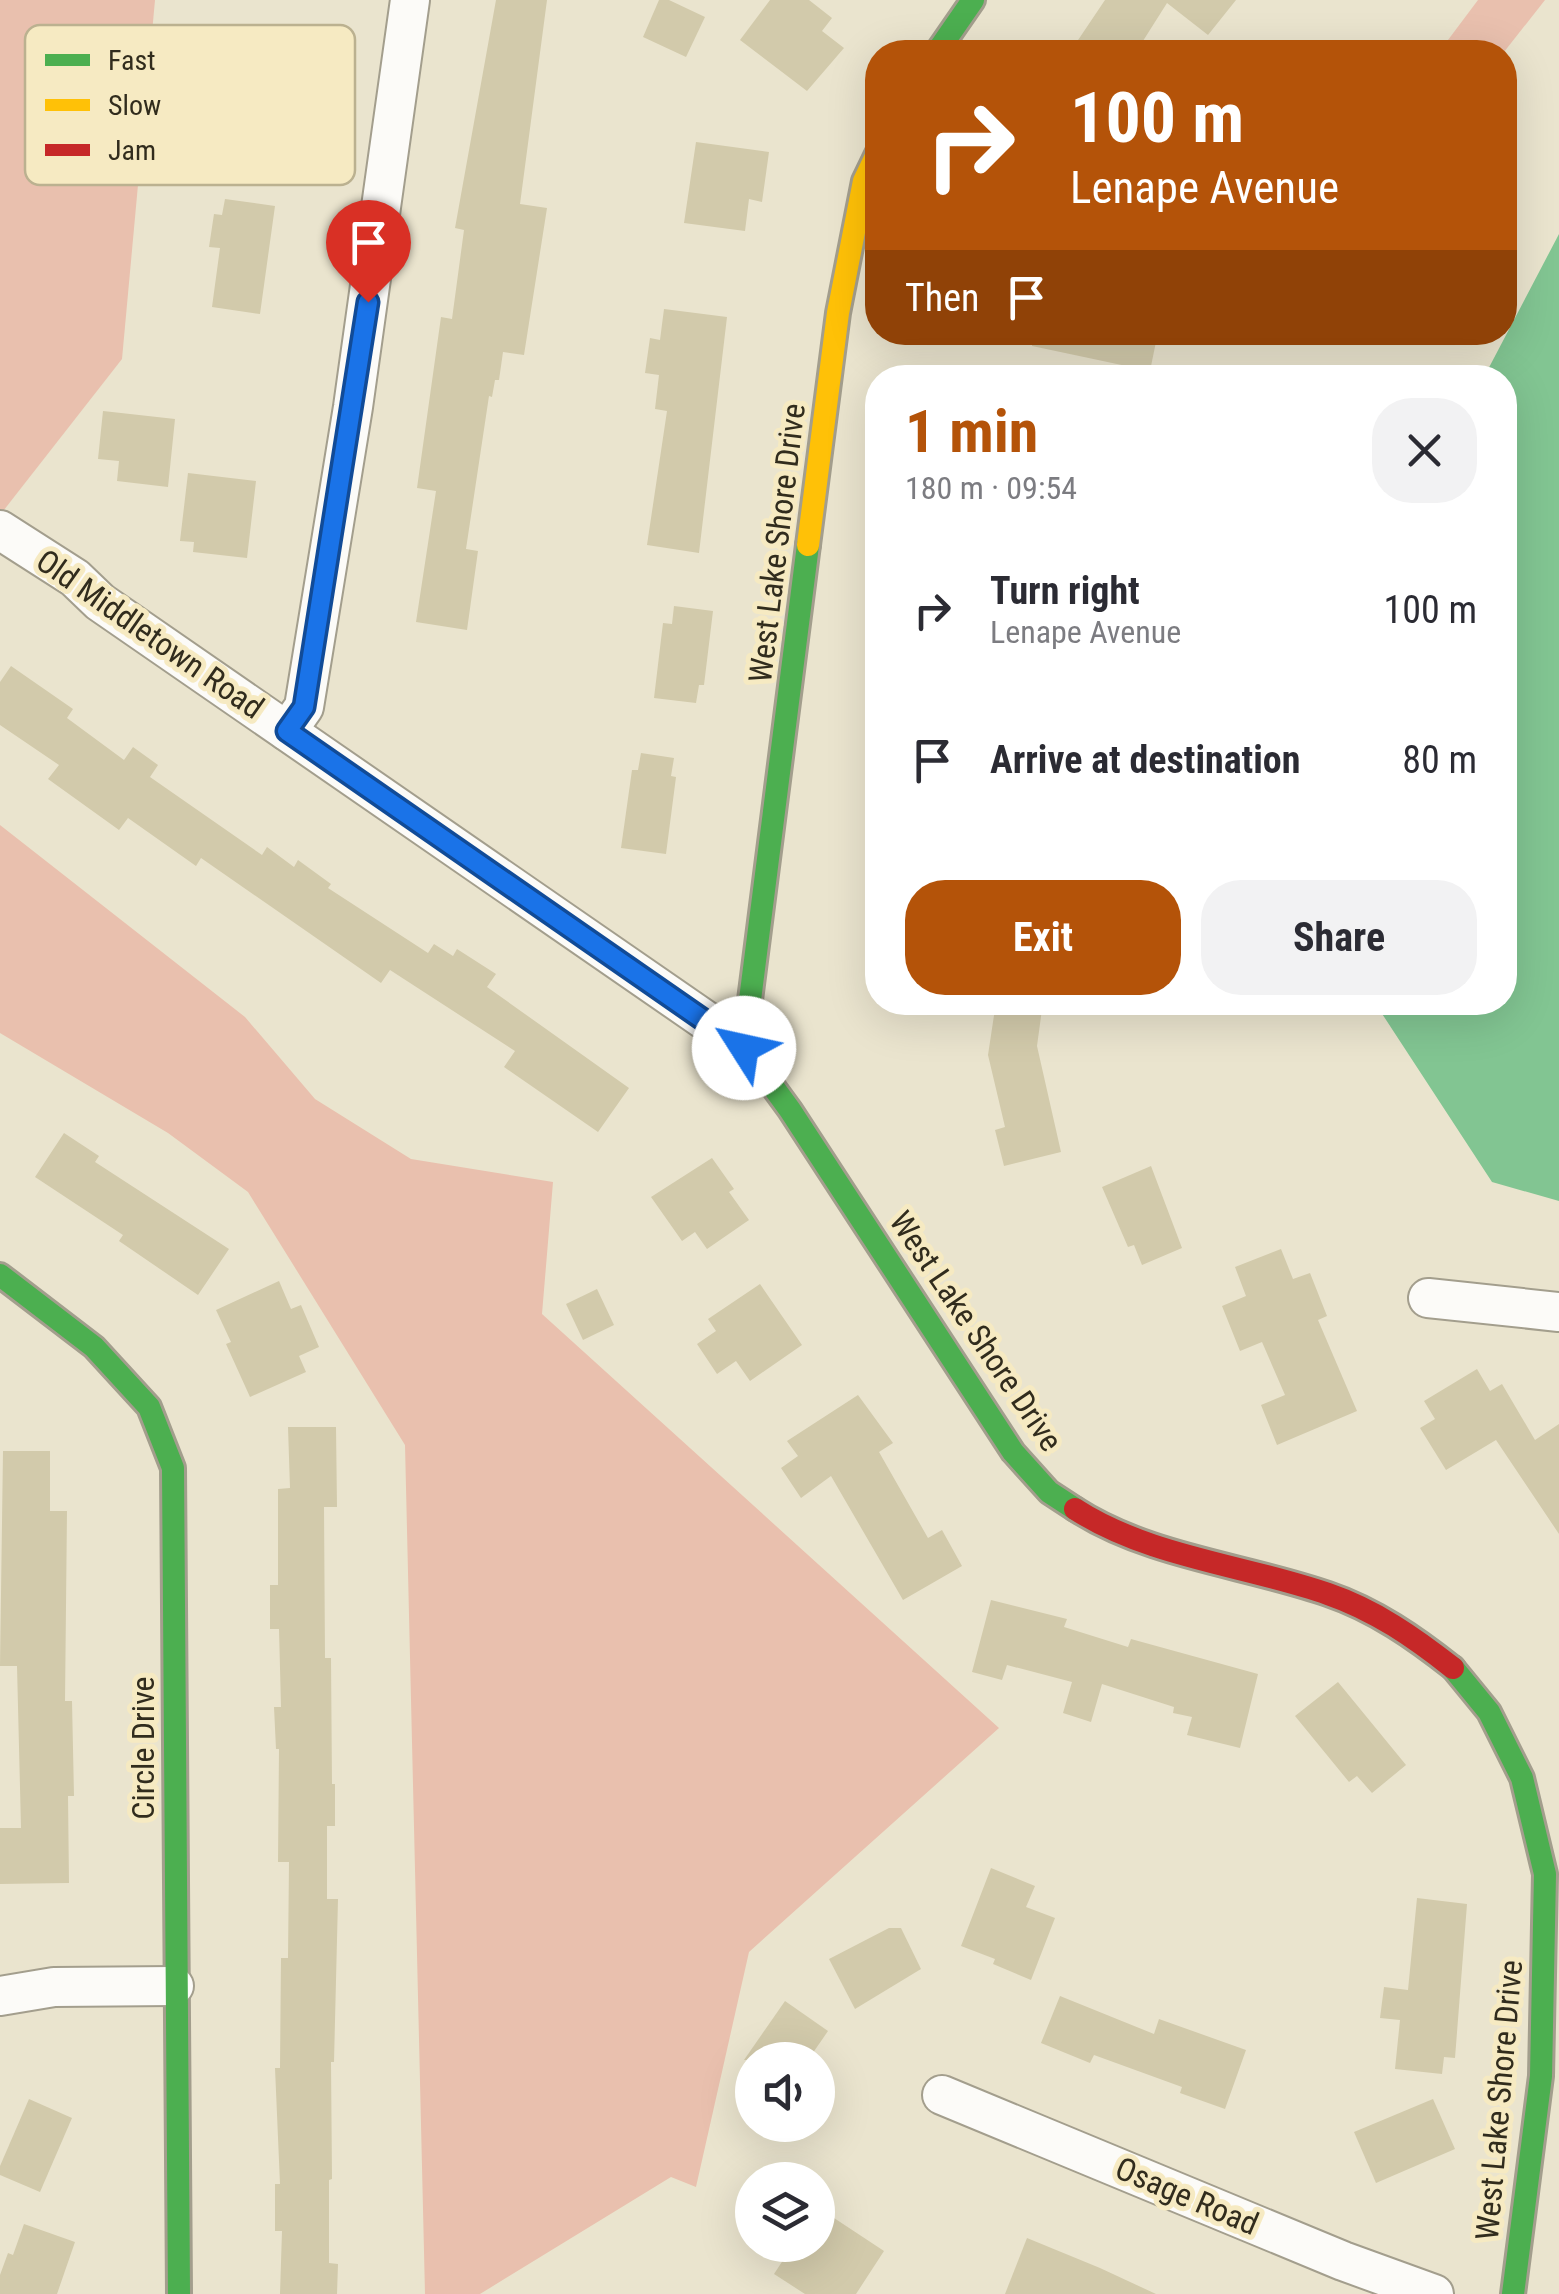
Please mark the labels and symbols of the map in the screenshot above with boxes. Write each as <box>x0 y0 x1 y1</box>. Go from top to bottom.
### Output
legend <box>25 25 355 185</box>
text: Fast <box>108 44 155 77</box>
text: Slow <box>108 89 161 122</box>
text: Jam <box>108 134 156 167</box>
pin <box>326 200 411 303</box>
street label: West Lake Shore Drive <box>741 401 813 685</box>
street label: Old Middletown Road <box>29 541 271 727</box>
position arrow <box>692 996 796 1100</box>
street label: West Lake Shore Drive <box>882 1204 1070 1458</box>
street label: Circle Drive <box>124 1676 162 1820</box>
street label: West Lake Shore Drive <box>1468 1958 1530 2242</box>
street label: Osage Road <box>1110 2149 1264 2243</box>

